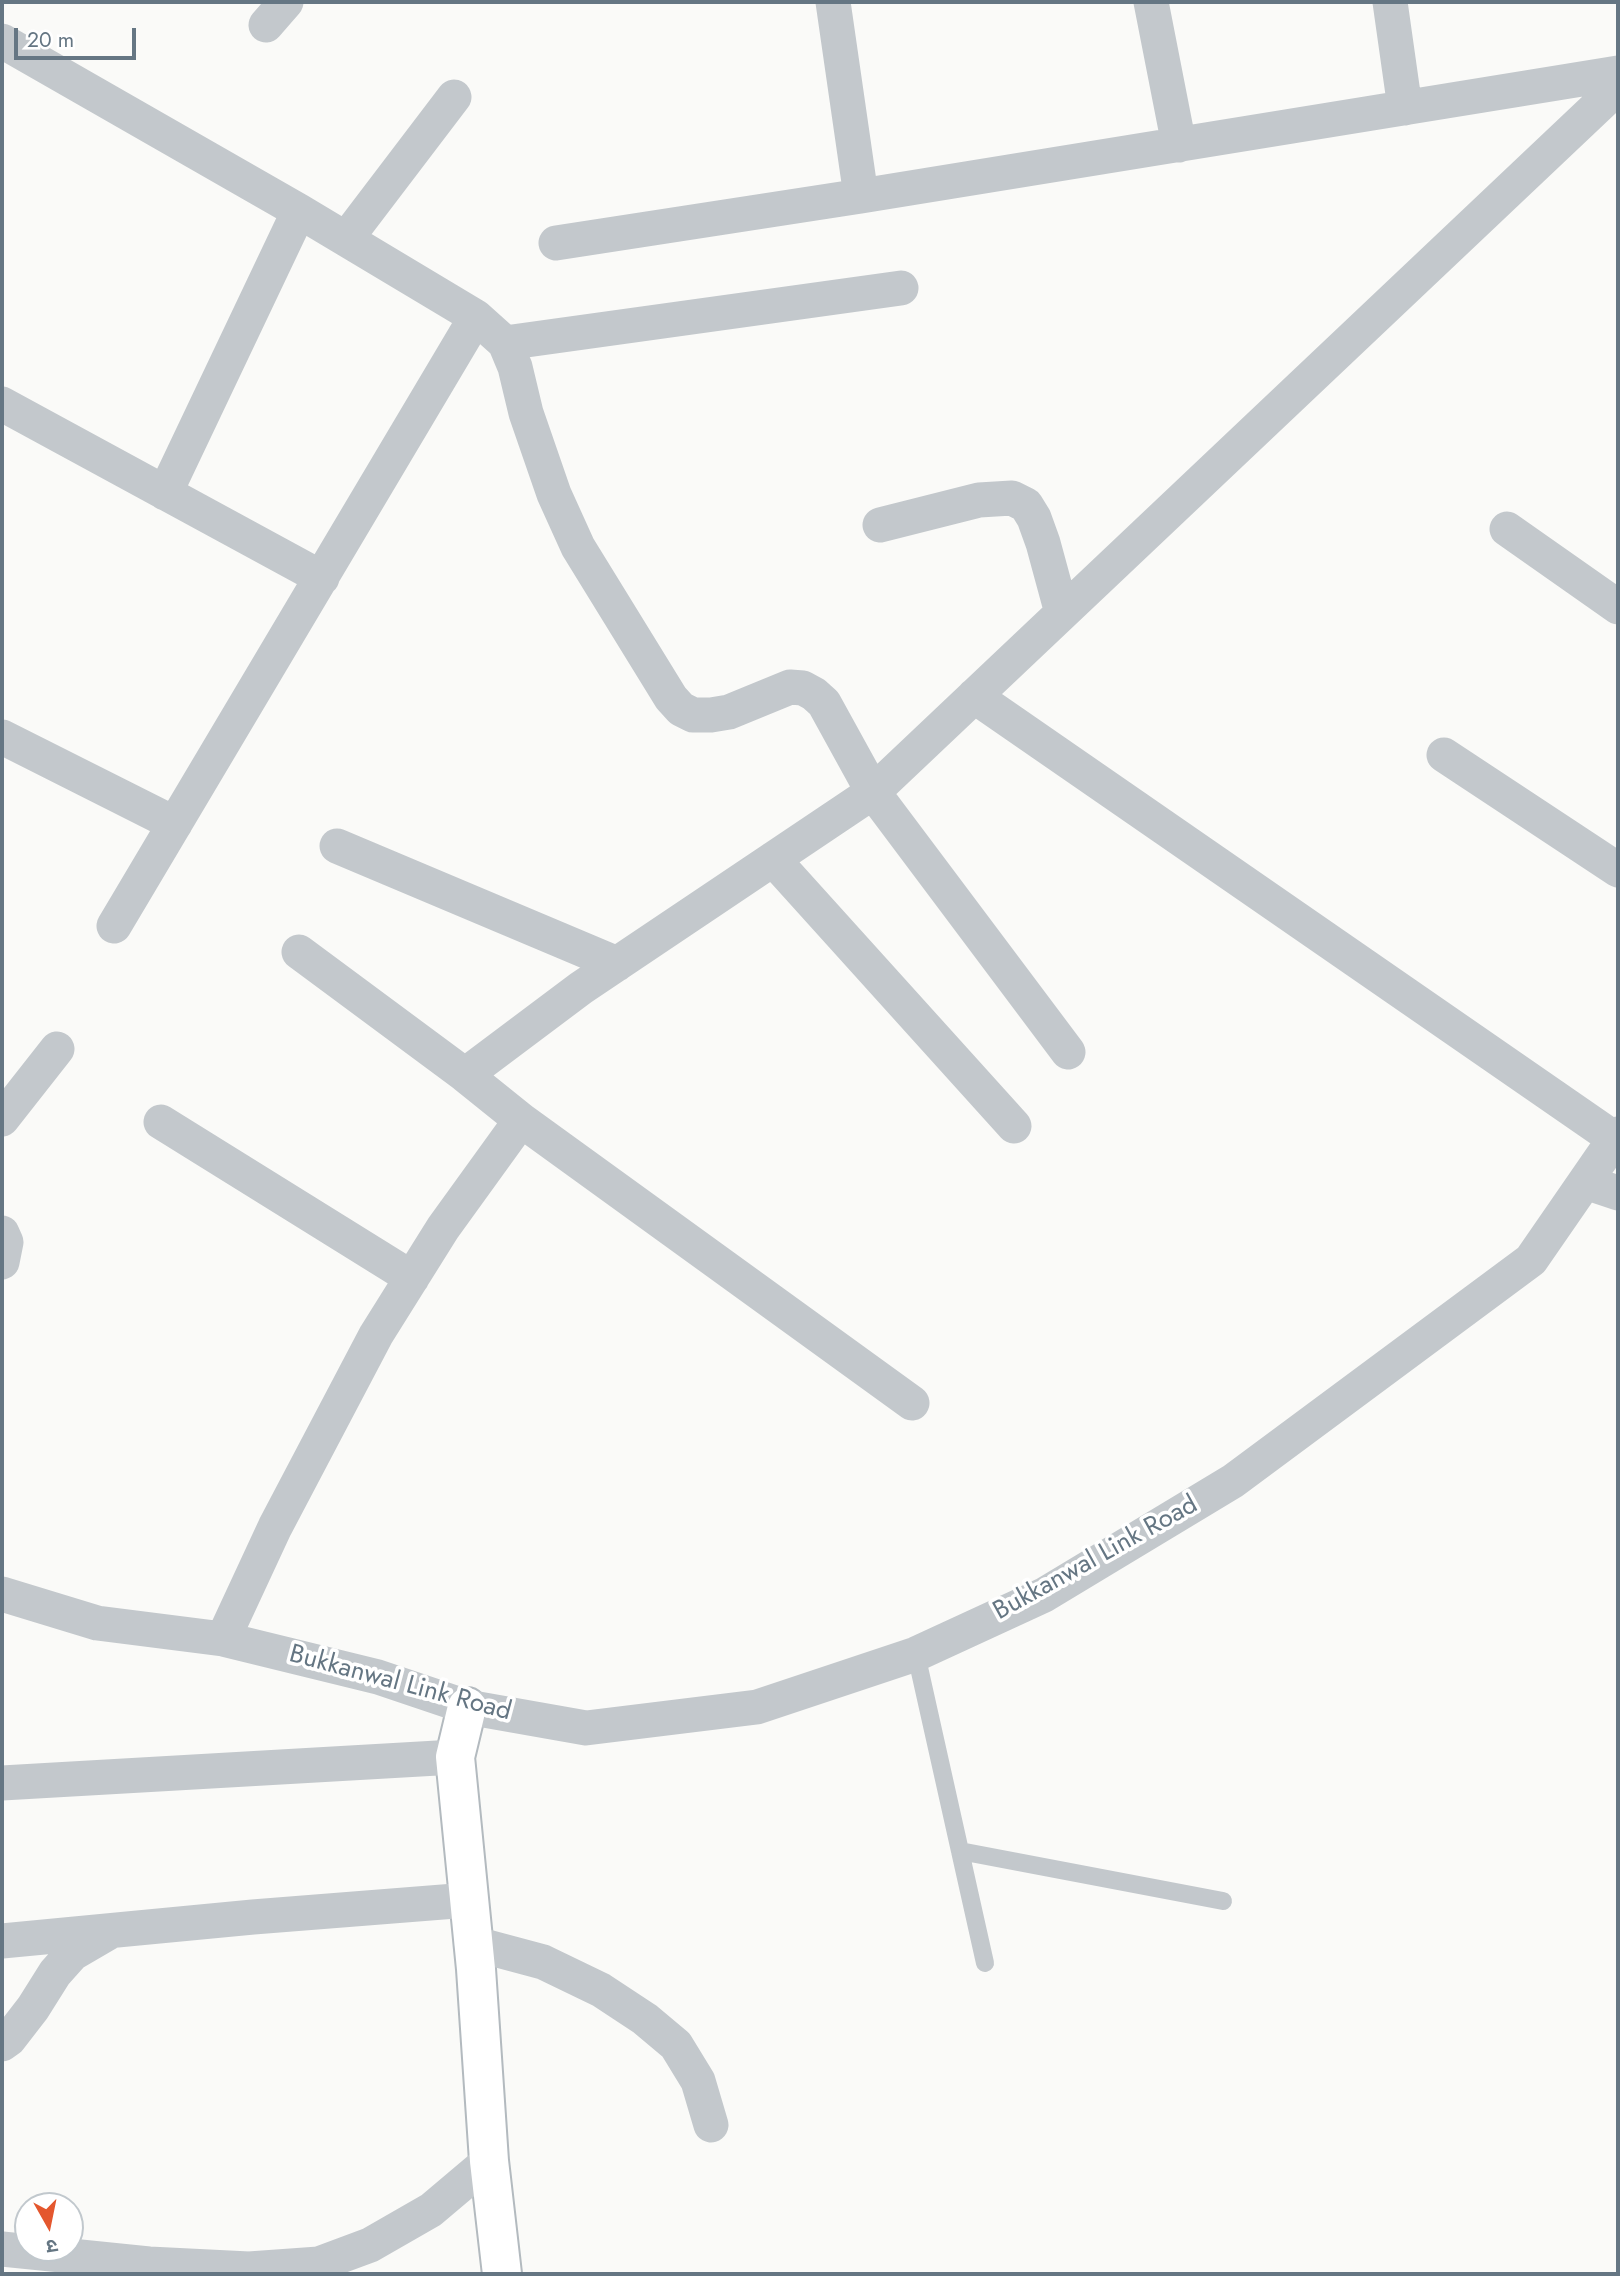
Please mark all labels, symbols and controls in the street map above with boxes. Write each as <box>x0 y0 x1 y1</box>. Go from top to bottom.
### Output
scale bar <box>18 14 140 58</box>
text: 20 m <box>27 25 74 55</box>
street label: Bukkanwal Link Road <box>989 1490 1203 1628</box>
street label: Bukkanwal Link Road <box>286 1639 514 1729</box>
north arrow <box>14 2192 84 2262</box>
text: उ <box>44 2232 60 2260</box>

